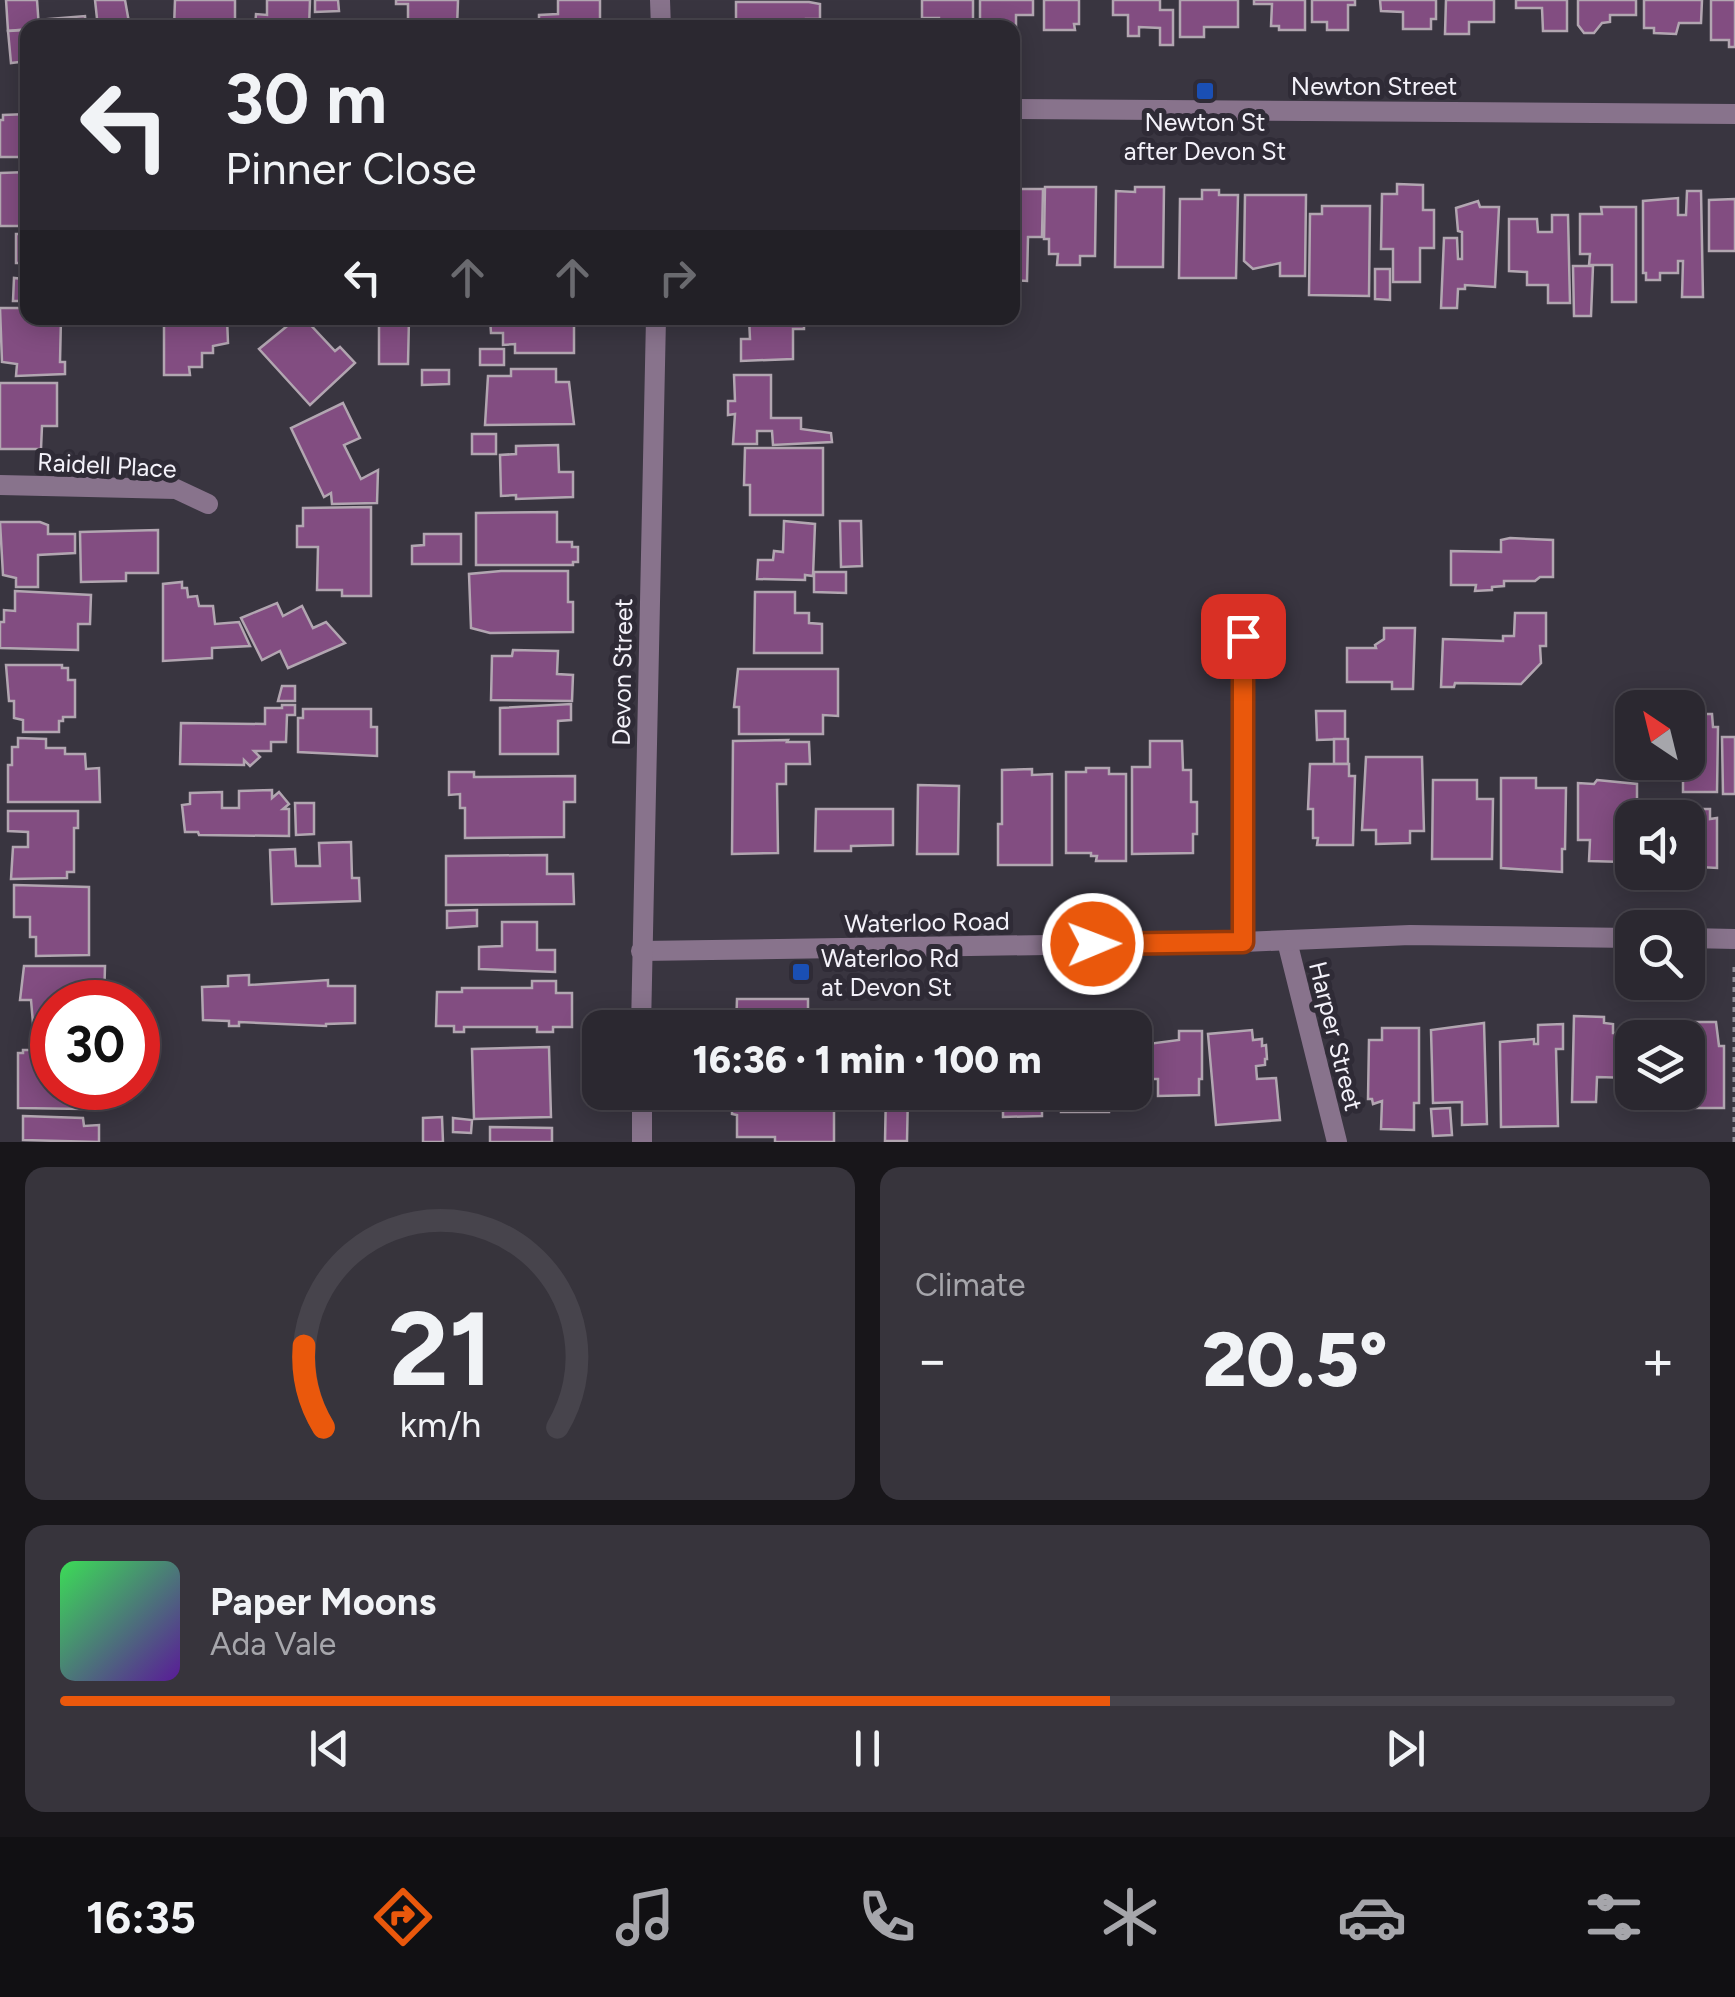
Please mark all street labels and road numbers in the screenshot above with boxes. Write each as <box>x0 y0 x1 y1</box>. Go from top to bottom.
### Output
street label: Newton Street <box>1291 71 1457 101</box>
street label: Raidell Place <box>37 446 177 484</box>
street label: Devon Street <box>606 598 638 746</box>
street label: Waterloo Road <box>844 906 1010 938</box>
street label: Harper Street <box>1303 958 1369 1114</box>

